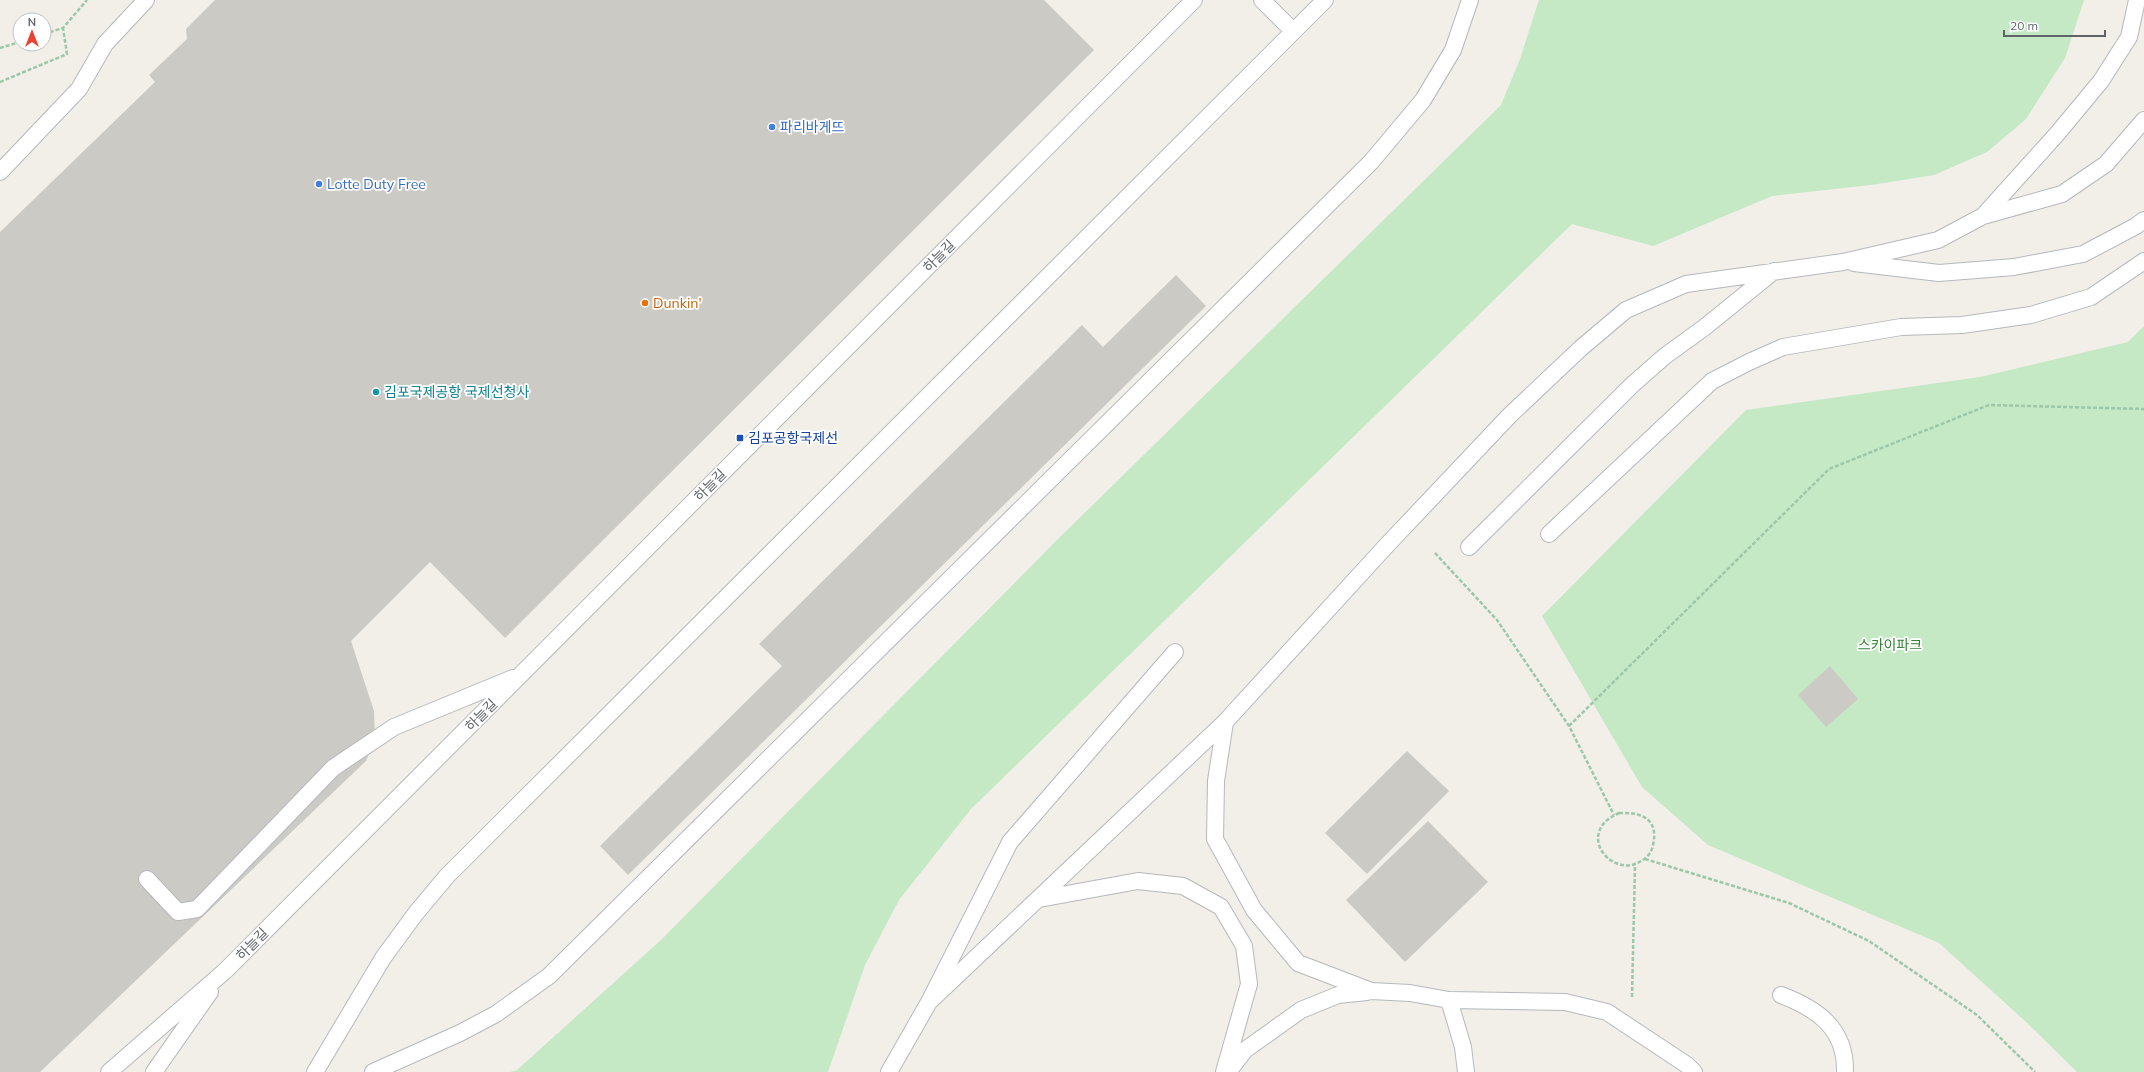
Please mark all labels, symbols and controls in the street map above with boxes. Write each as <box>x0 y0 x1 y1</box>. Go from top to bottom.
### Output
north arrow <box>12 12 52 52</box>
scale bar <box>2004 12 2105 38</box>
text: N <box>28 15 36 29</box>
text: 20 m <box>2010 18 2038 33</box>
place label: 파리바게뜨 <box>780 118 845 136</box>
marker: 파리바게뜨 <box>767 122 777 132</box>
place label: Lotte Duty Free <box>327 175 426 193</box>
marker: Lotte Duty Free <box>314 179 324 189</box>
street label: 하늘길 <box>919 236 959 276</box>
place label: Dunkin' <box>653 294 702 312</box>
marker: Dunkin' <box>640 298 650 308</box>
place label: 김포국제공항 국제선청사 <box>384 383 529 401</box>
marker: 김포국제공항 국제선청사 <box>371 387 381 397</box>
place label: 김포공항국제선 <box>748 429 838 447</box>
marker: 김포공항국제선 <box>735 433 745 443</box>
street label: 하늘길 <box>690 465 730 505</box>
park label: 스카이파크 <box>1858 636 1922 654</box>
street label: 하늘길 <box>461 695 501 735</box>
street label: 하늘길 <box>232 924 272 964</box>

